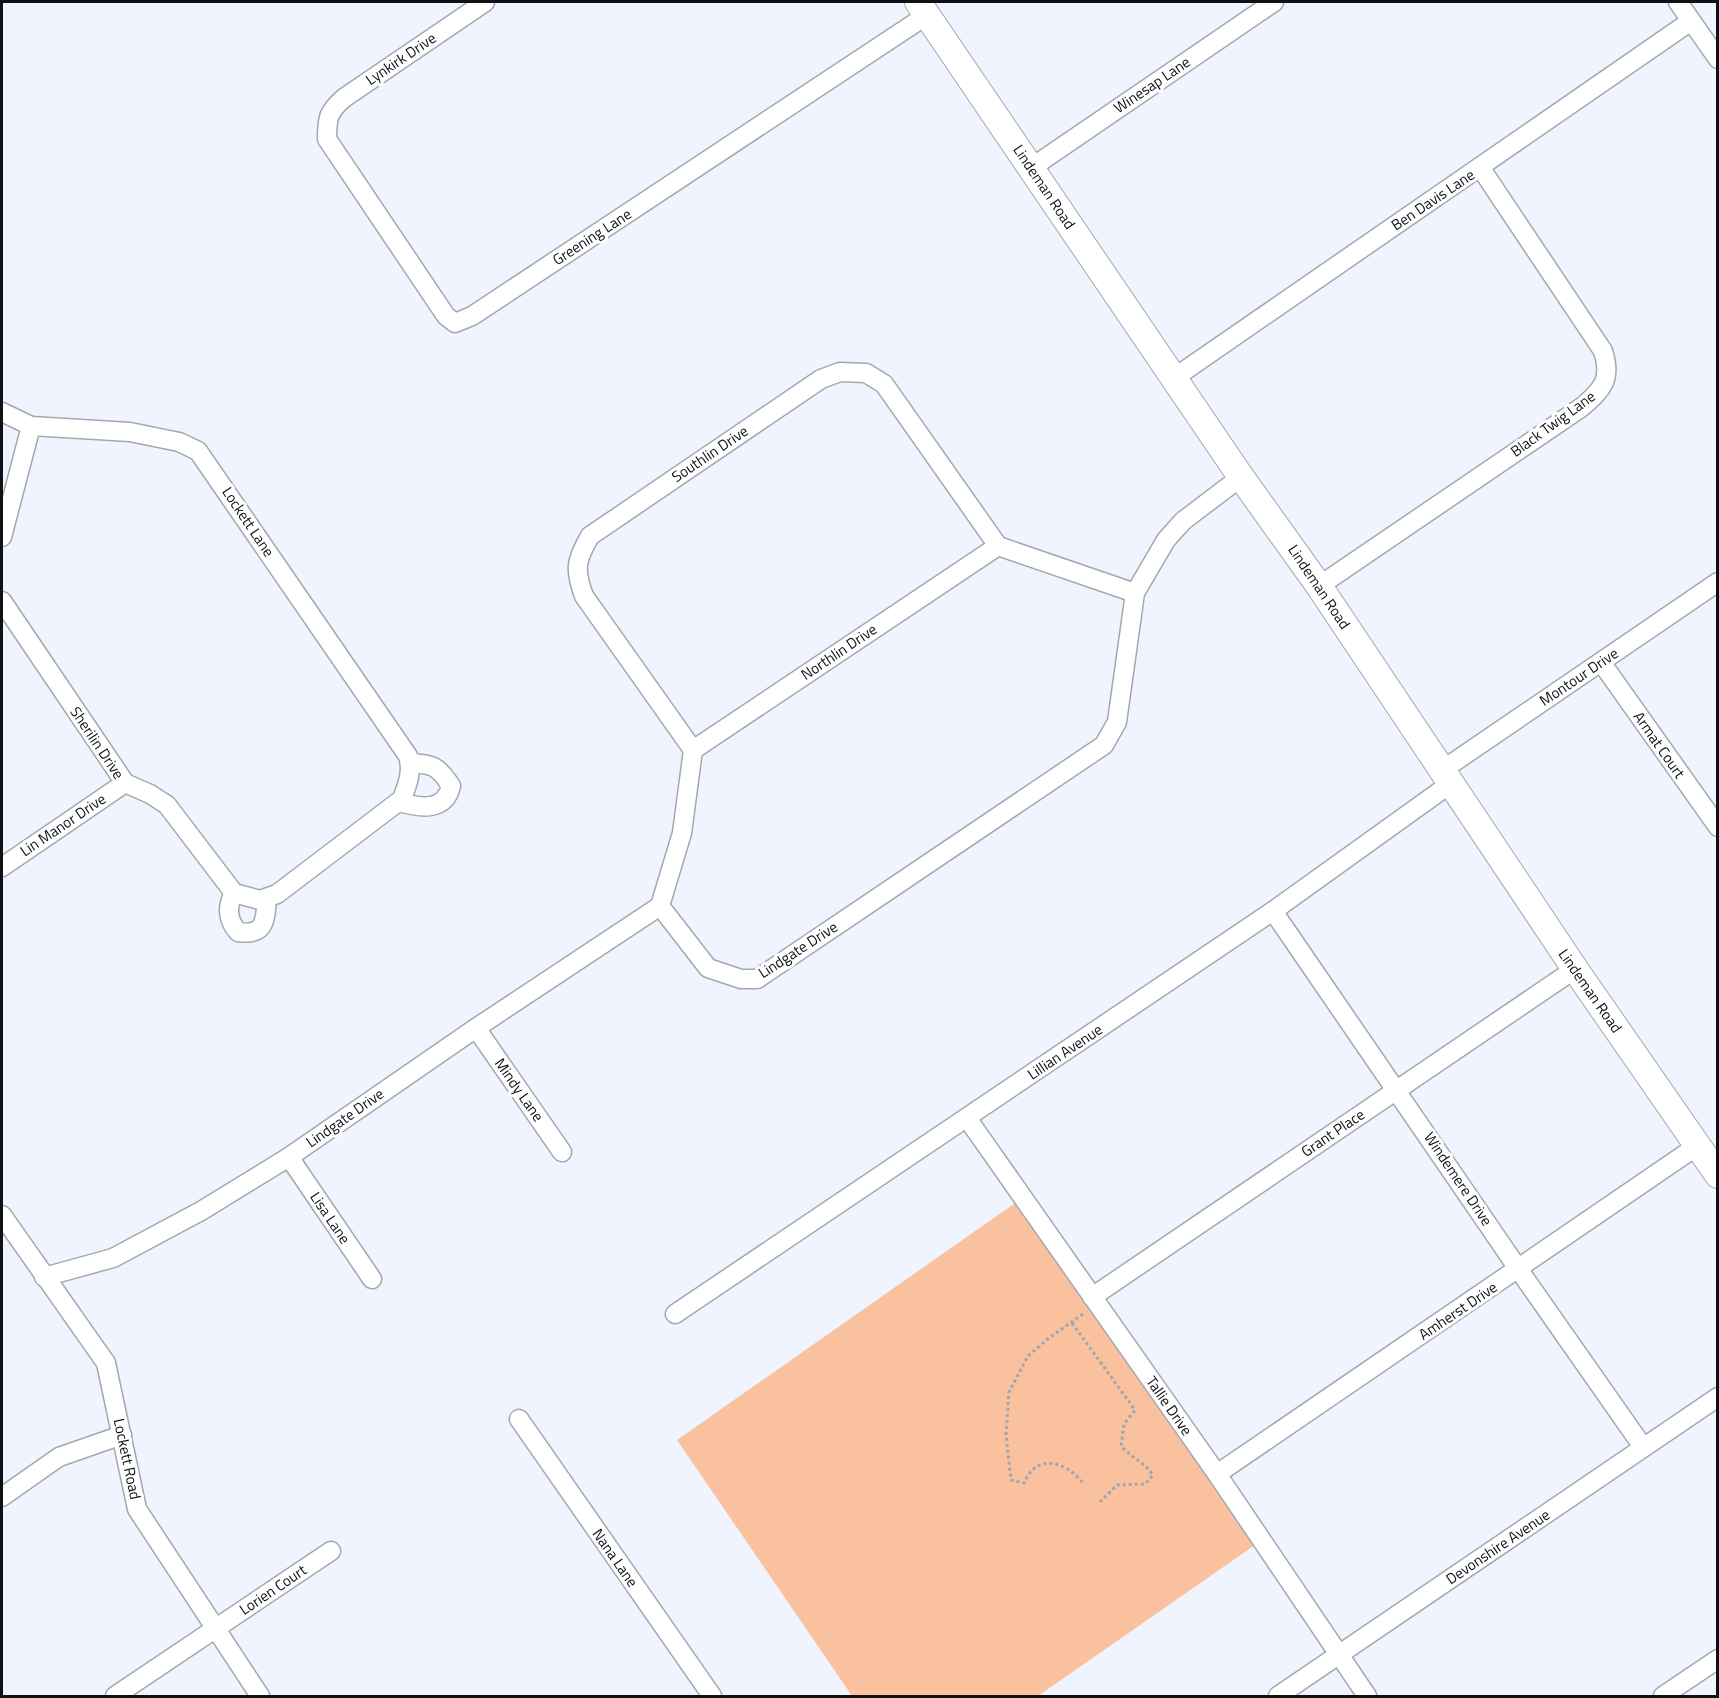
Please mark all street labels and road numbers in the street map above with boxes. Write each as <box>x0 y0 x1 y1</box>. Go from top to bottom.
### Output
street label: Lynkirk Drive <box>361 26 441 91</box>
street label: Winesap Lane <box>1109 50 1195 119</box>
street label: Lindeman Road <box>1008 140 1081 234</box>
street label: Ben Davis Lane <box>1386 163 1479 236</box>
street label: Greening Lane <box>548 202 636 271</box>
street label: Black Twig Lane <box>1505 385 1600 462</box>
street label: Southlin Drive <box>667 419 753 488</box>
street label: Lockett Lane <box>216 482 280 561</box>
street label: Lindeman Road <box>1283 540 1356 634</box>
street label: Northlin Drive <box>796 618 881 686</box>
street label: Montour Drive <box>1535 642 1623 712</box>
street label: Sherilin Drive <box>65 702 130 784</box>
street label: Armat Court <box>1628 707 1691 783</box>
street label: Lin Manor Drive <box>15 787 110 862</box>
street label: Lindgate Drive <box>753 915 842 984</box>
street label: Lindeman Road <box>1553 944 1628 1037</box>
street label: Lillian Avenue <box>1022 1018 1107 1085</box>
street label: Mindy Lane <box>489 1053 550 1126</box>
street label: Lindgate Drive <box>301 1082 388 1153</box>
street label: Grant Place <box>1296 1103 1369 1162</box>
street label: Windemere Drive <box>1418 1127 1498 1230</box>
street label: Lisa Lane <box>304 1187 356 1248</box>
street label: Amherst Drive <box>1414 1276 1502 1345</box>
street label: Tallie Drive <box>1140 1371 1198 1440</box>
street label: Lockett Road <box>108 1416 147 1502</box>
street label: Devonshire Avenue <box>1441 1503 1554 1590</box>
street label: Nana Lane <box>587 1524 644 1592</box>
street label: Lorien Court <box>234 1558 312 1621</box>

